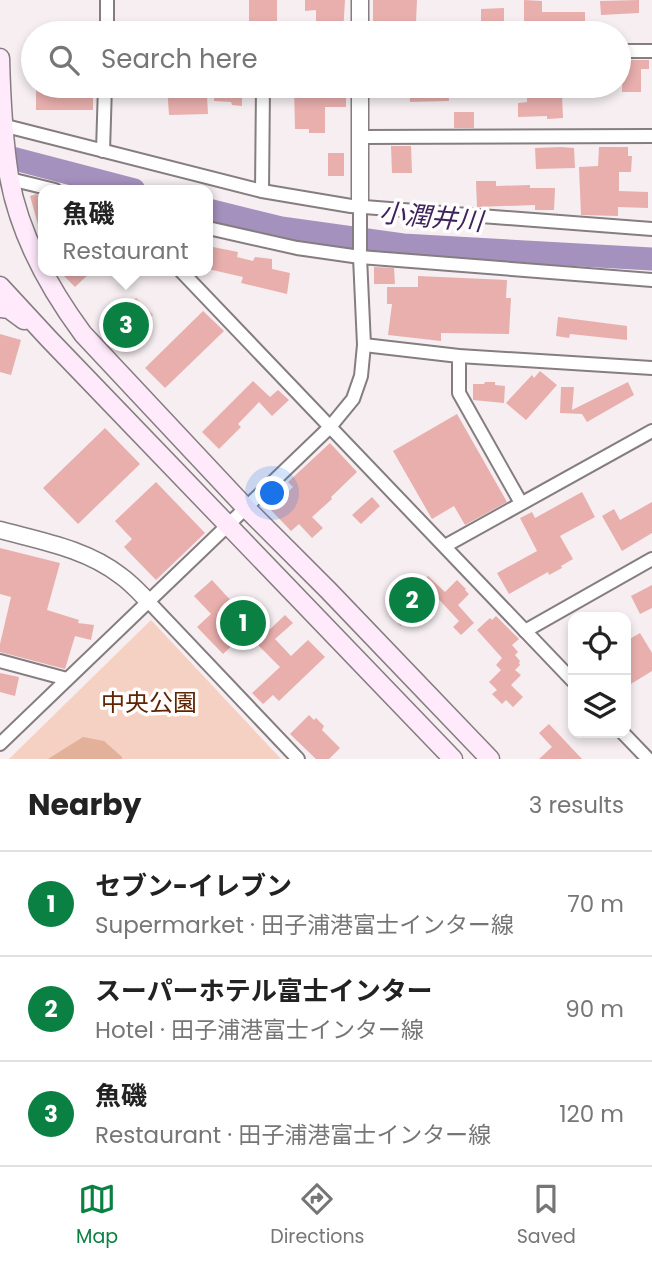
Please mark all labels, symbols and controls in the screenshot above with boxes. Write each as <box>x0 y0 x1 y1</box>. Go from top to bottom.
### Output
search box <box>21 21 631 98</box>
icon: search <box>45 41 83 79</box>
text: Search here <box>101 41 258 77</box>
popup <box>38 185 213 276</box>
water label: 小潤井川 <box>378 195 487 240</box>
text: 魚磯 <box>62 196 114 232</box>
text: Restaurant <box>62 235 189 267</box>
pin: 3 <box>103 299 149 351</box>
your location <box>255 476 289 510</box>
pin: 2 <box>389 574 435 626</box>
pin: 1 <box>220 597 266 649</box>
map controls <box>568 612 631 738</box>
button: locate <box>568 612 631 675</box>
button: layers <box>568 675 631 738</box>
park label: 中央公園 <box>101 686 197 719</box>
text: Nearby <box>28 783 142 826</box>
text: 3 results <box>529 789 624 821</box>
text: セブン-イレブン <box>95 868 292 904</box>
text: 1 <box>47 888 55 920</box>
text: 70 m <box>567 888 624 920</box>
text: Supermarket · 田子浦港富士インター線 <box>95 909 514 941</box>
text: スーパーホテル富士インター <box>95 973 433 1009</box>
text: 2 <box>44 993 58 1025</box>
text: 90 m <box>565 993 624 1025</box>
text: Hotel · 田子浦港富士インター線 <box>95 1014 424 1046</box>
text: 魚磯 <box>95 1078 147 1114</box>
text: 3 <box>44 1098 58 1130</box>
text: 120 m <box>559 1098 624 1130</box>
text: Restaurant · 田子浦港富士インター線 <box>95 1119 491 1151</box>
tab: Map <box>76 1180 118 1251</box>
tab: Directions <box>270 1180 365 1251</box>
tab: Saved <box>517 1180 576 1251</box>

